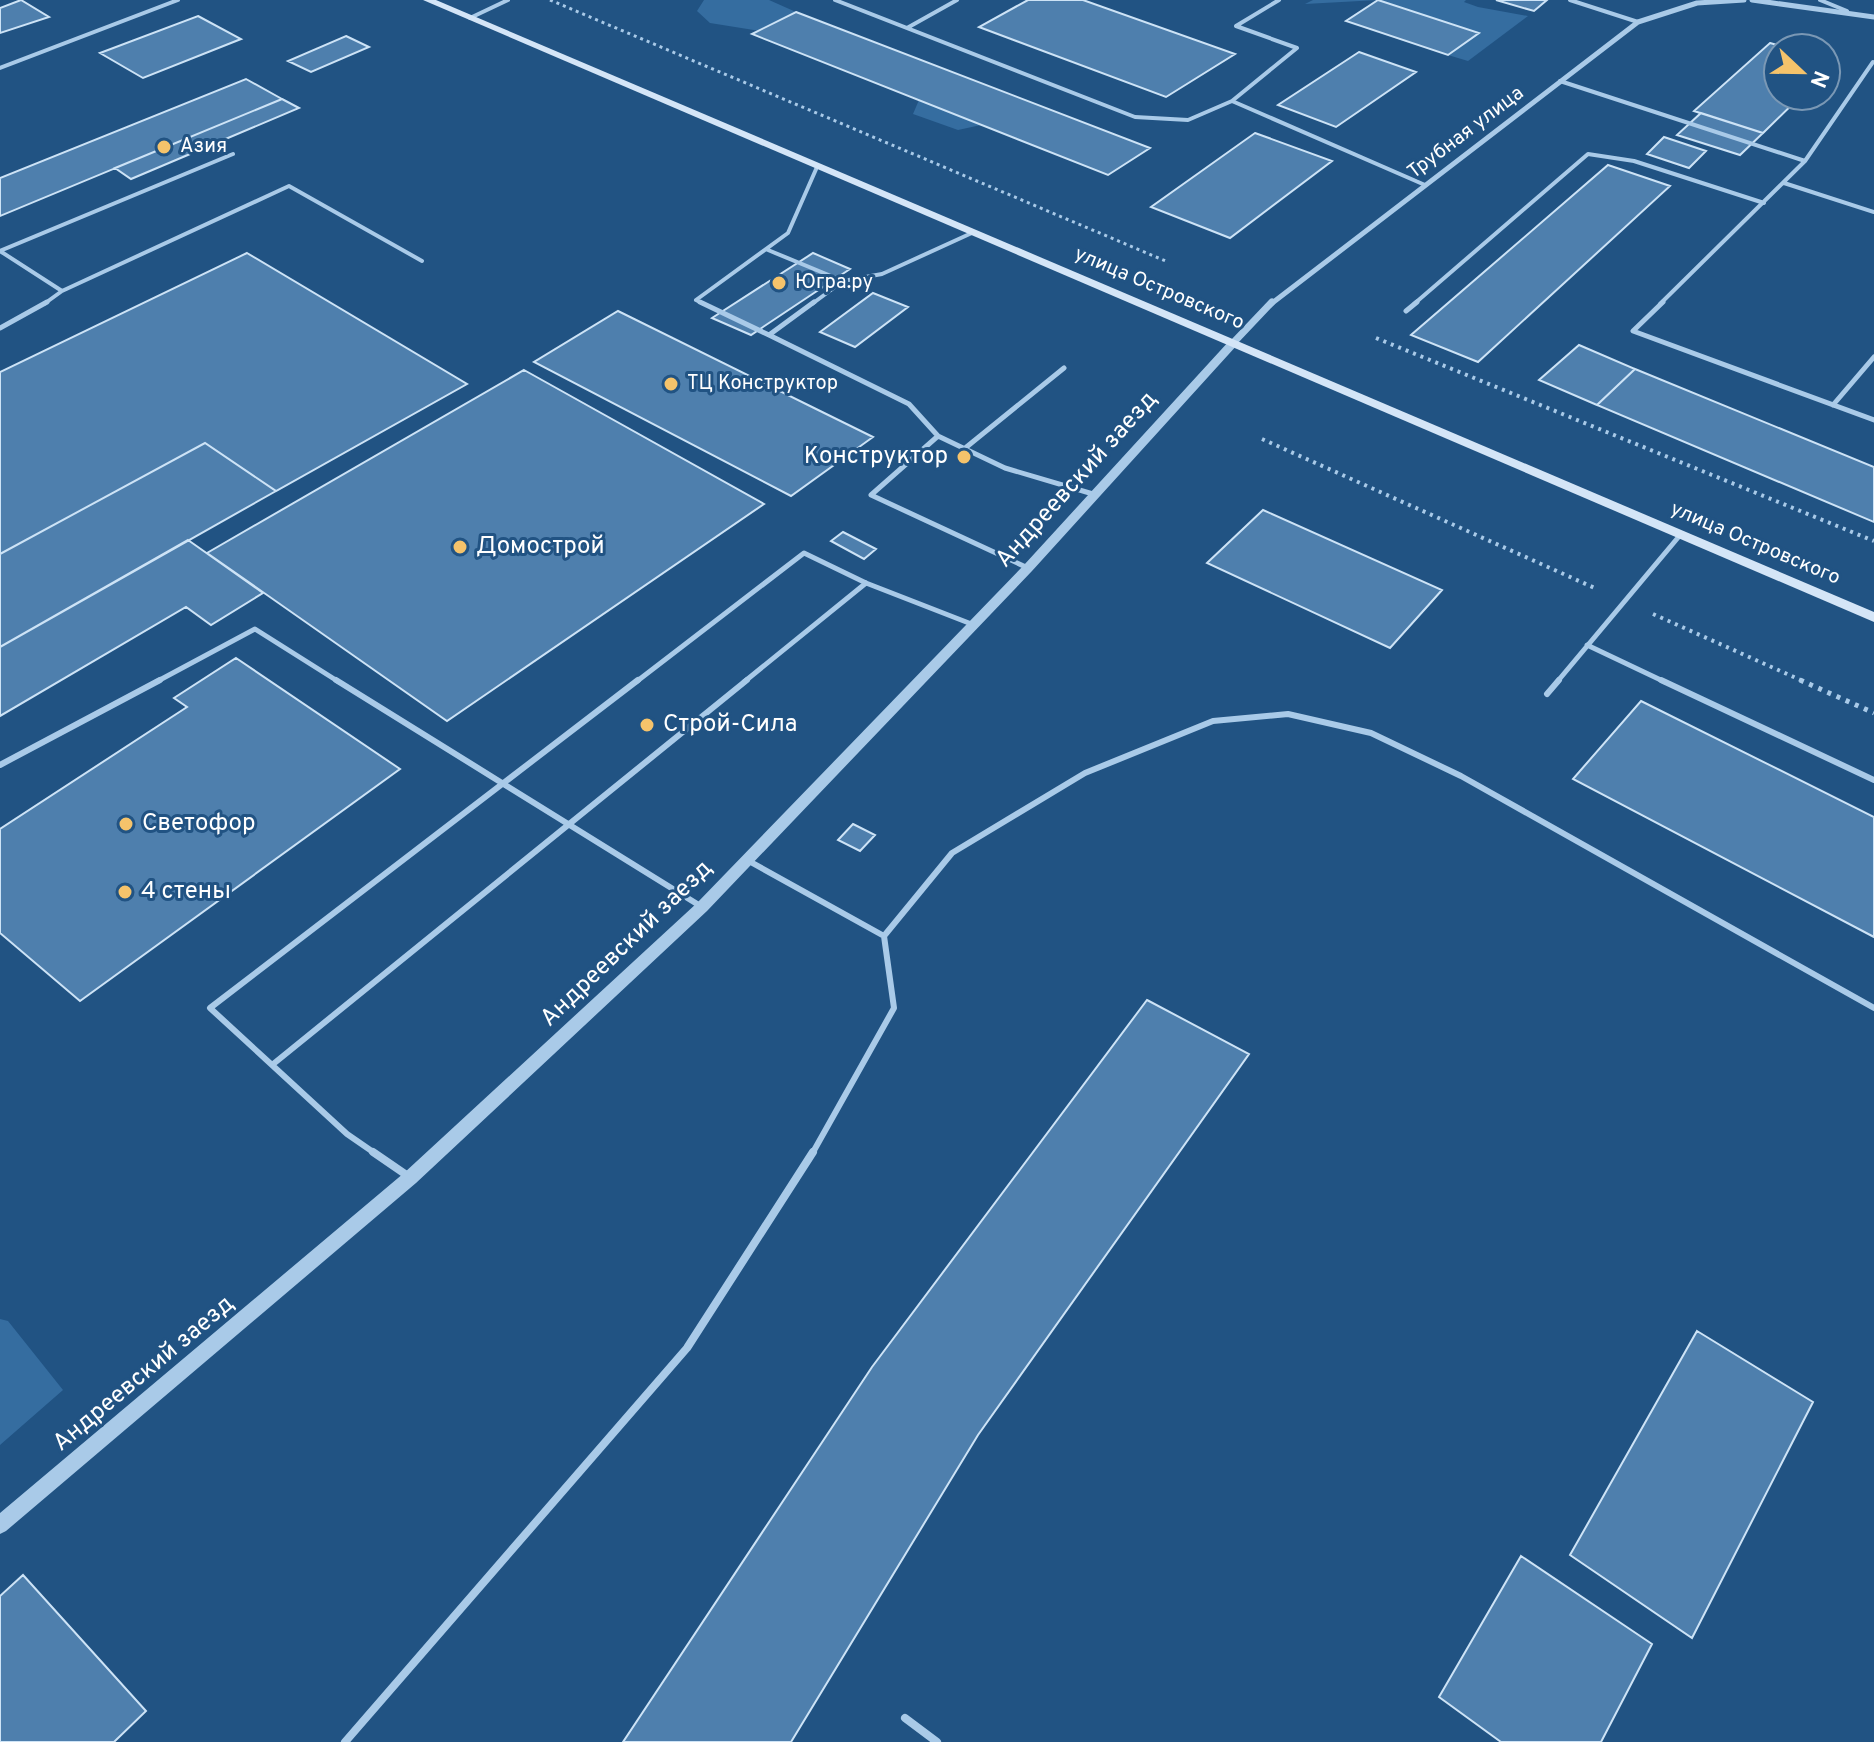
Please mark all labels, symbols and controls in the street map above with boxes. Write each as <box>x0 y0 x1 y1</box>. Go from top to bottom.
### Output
north arrow <box>1762 32 1842 112</box>
text: N <box>1803 66 1834 91</box>
street label: Трубная улица <box>1403 81 1529 185</box>
place label: Азия <box>180 134 227 160</box>
marker: Азия <box>155 138 173 156</box>
street label: улица Островского <box>1070 241 1248 337</box>
place label: Югра.ру <box>795 270 873 296</box>
marker: Югра.ру <box>770 274 788 292</box>
place label: ТЦ Конструктор <box>687 371 838 397</box>
marker: ТЦ Конструктор <box>662 375 680 393</box>
street label: Андреевский заезд <box>990 385 1164 575</box>
place label: Конструктор <box>804 442 948 472</box>
marker: Конструктор <box>955 448 973 466</box>
street label: улица Островского <box>1666 496 1844 592</box>
place label: Домострой <box>476 532 605 562</box>
marker: Домострой <box>451 538 469 556</box>
place label: Строй-Сила <box>663 710 797 740</box>
marker: Строй-Сила <box>638 716 656 734</box>
place label: Светофор <box>142 809 256 839</box>
marker: Светофор <box>117 815 135 833</box>
street label: Андреевский заезд <box>535 854 719 1034</box>
place label: 4 стены <box>141 877 231 907</box>
marker: 4 стены <box>116 883 134 901</box>
street label: Андреевский заезд <box>47 1289 241 1459</box>

